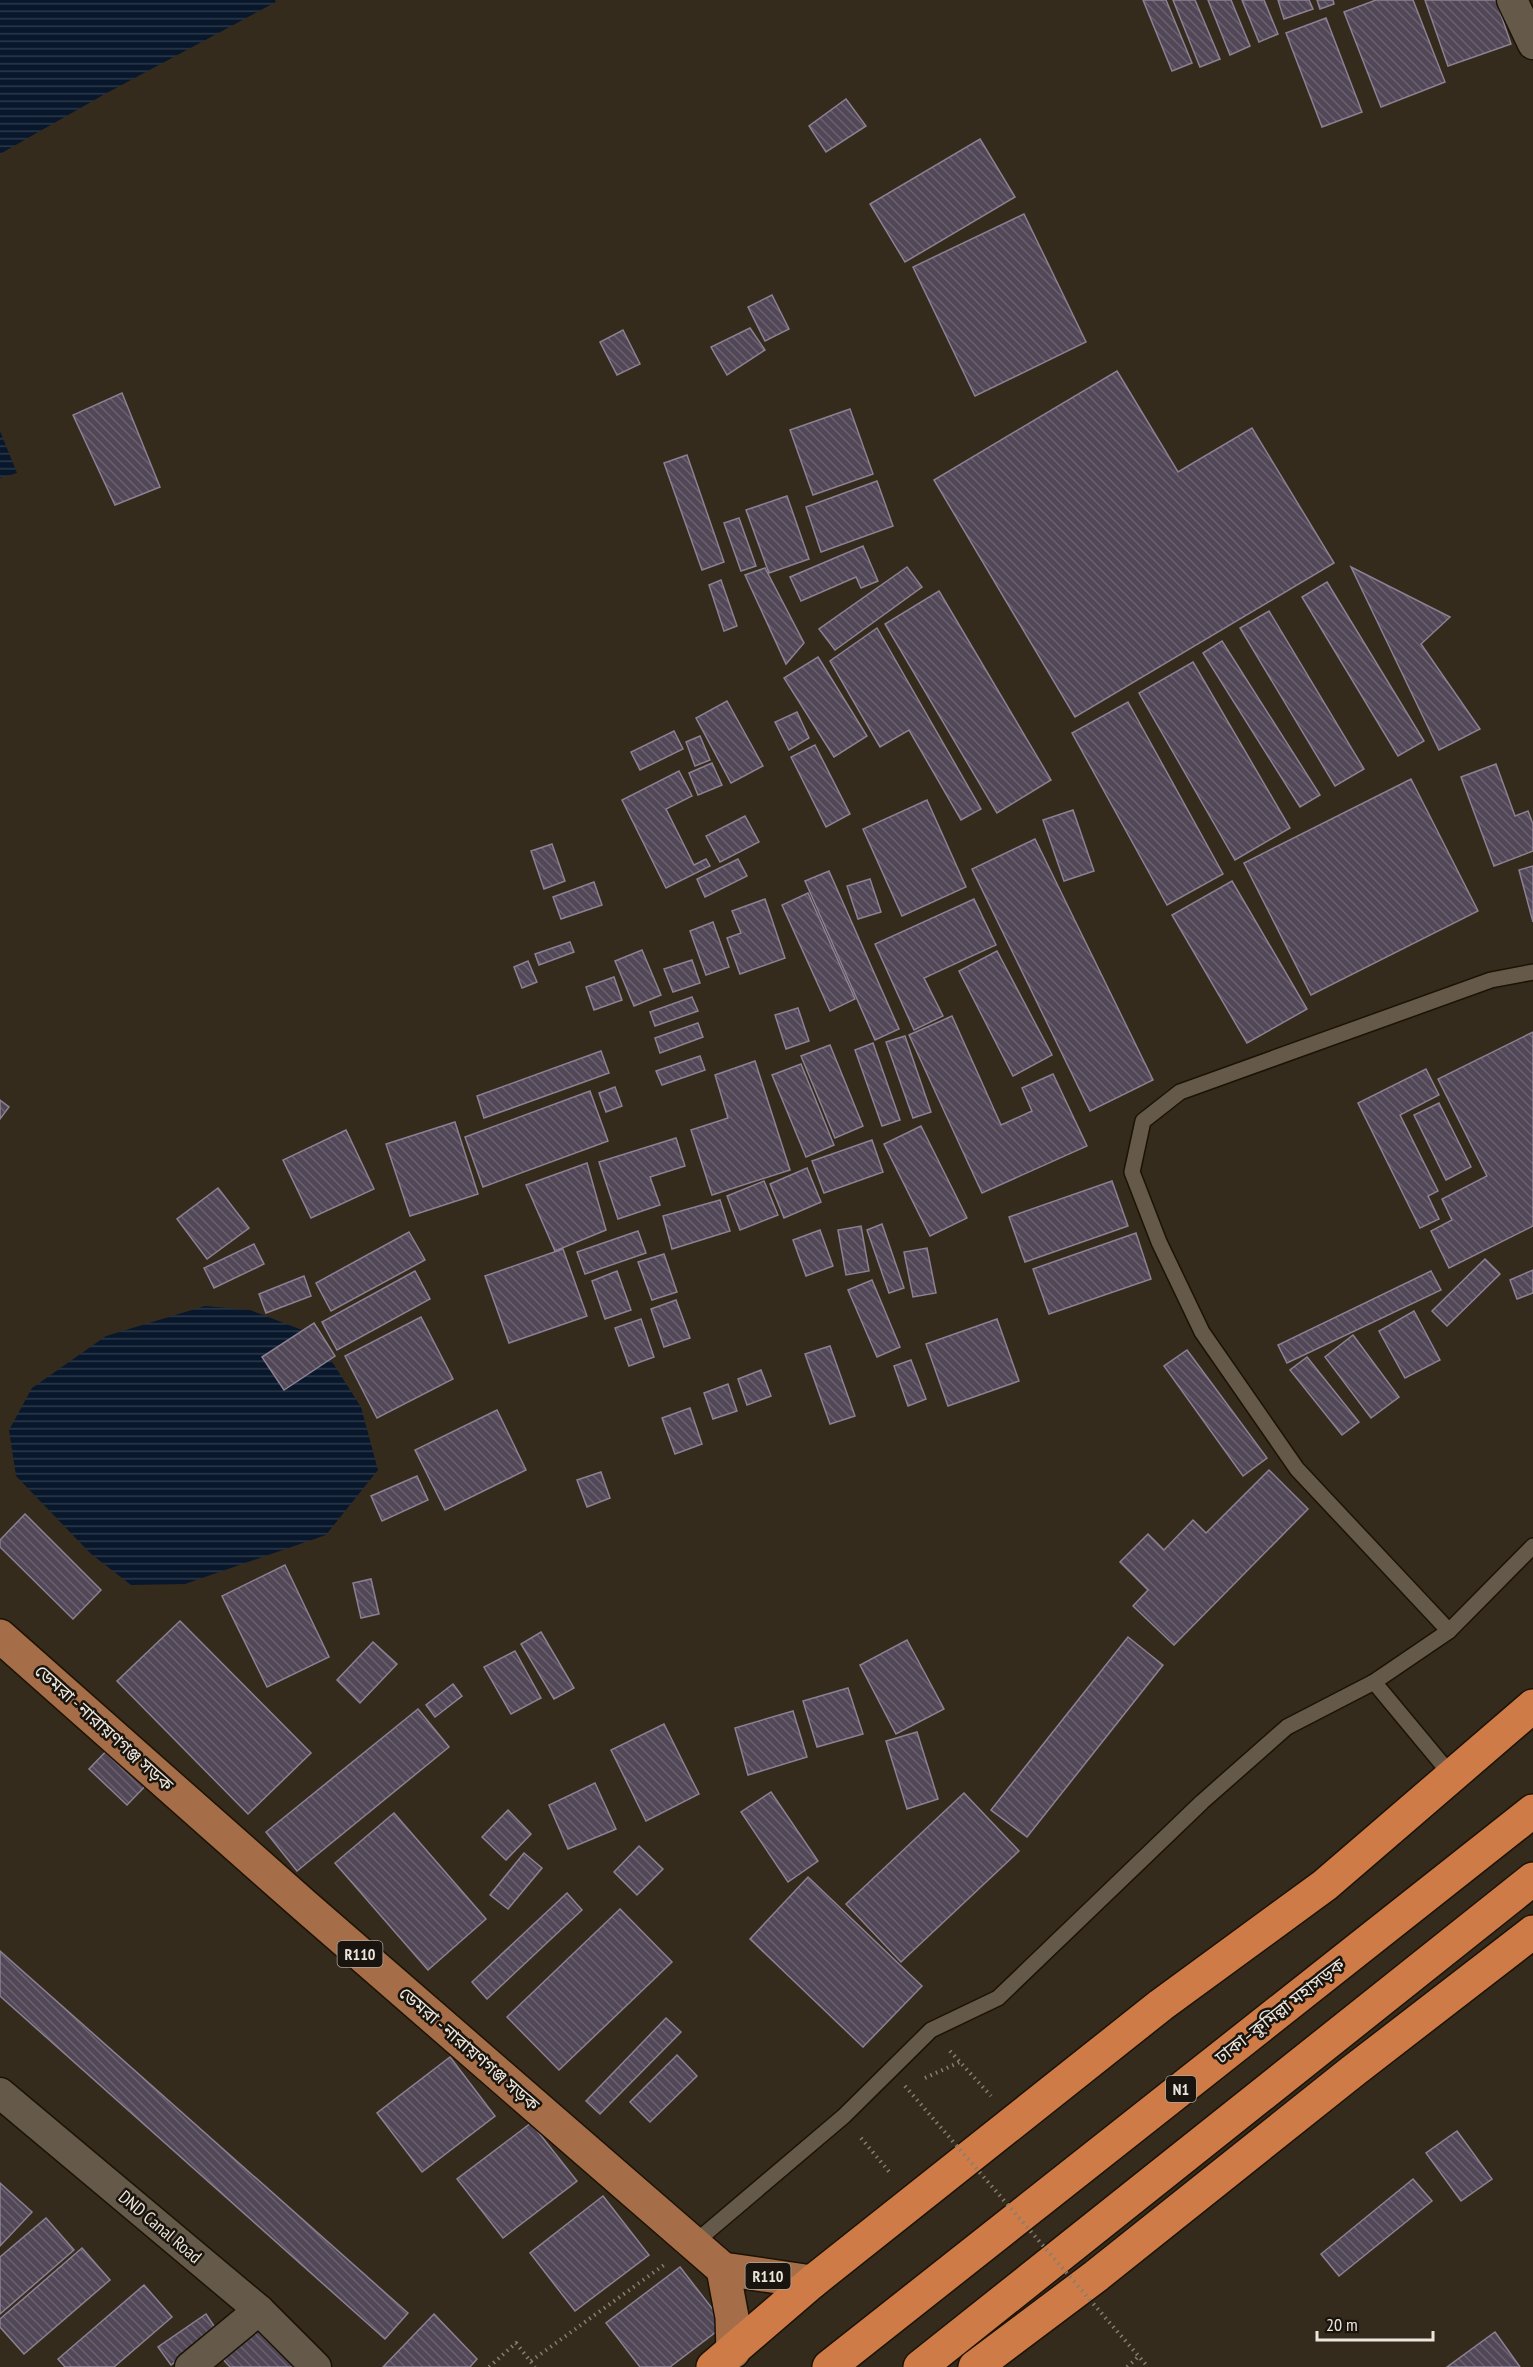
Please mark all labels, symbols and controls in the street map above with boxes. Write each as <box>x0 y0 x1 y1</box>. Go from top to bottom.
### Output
street label: ডেমরা - নারায়ণগঞ্জ সড়ক <box>30 1659 179 1796</box>
road number: R110 <box>338 1941 382 1967</box>
street label: ঢাকা–কুমিল্লা মহাসড়ক <box>1209 1953 1350 2069</box>
street label: ডেমরা - নারায়ণগঞ্জ সড়ক <box>394 1981 545 2116</box>
road number: N1 <box>1166 2076 1196 2102</box>
street label: DND Canal Road <box>114 2185 207 2268</box>
road number: R110 <box>746 2263 790 2289</box>
scale bar <box>1317 2304 1432 2342</box>
text: 20 m <box>1326 2313 1358 2336</box>

